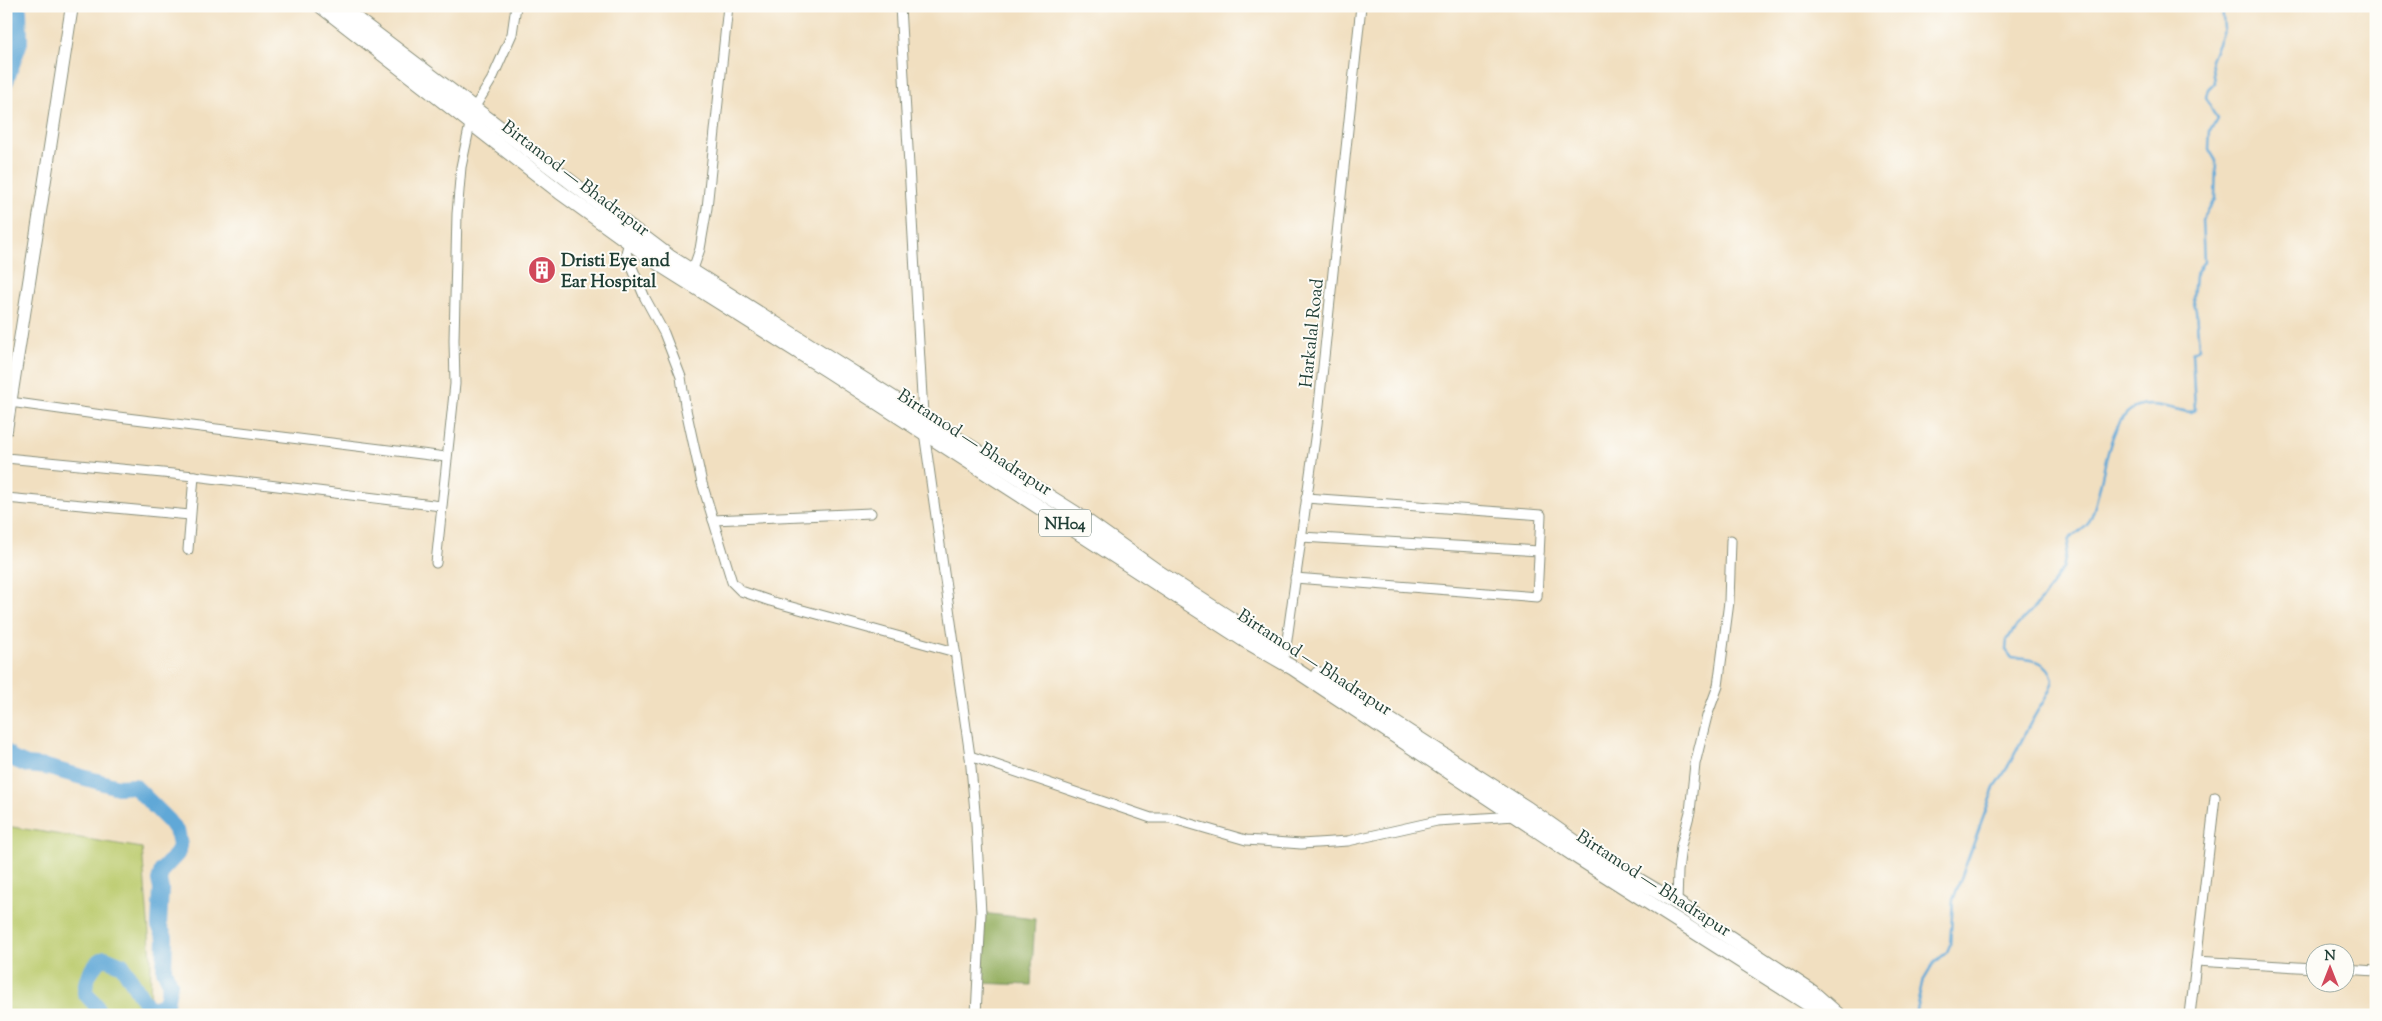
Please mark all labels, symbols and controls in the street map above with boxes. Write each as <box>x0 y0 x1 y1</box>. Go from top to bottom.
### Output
street label: Birtamod — Bhadrapur <box>495 115 655 244</box>
place label: Dristi Eye and Ear Hospital <box>561 249 671 296</box>
building icon: Dristi Eye and Ear Hospital <box>527 255 557 285</box>
street label: Harkalal Road <box>1294 277 1332 389</box>
street label: Birtamod — Bhadrapur <box>891 384 1057 504</box>
road number: NH04 <box>1039 509 1091 536</box>
street label: Birtamod — Bhadrapur <box>1231 604 1397 724</box>
street label: Birtamod — Bhadrapur <box>1570 825 1736 945</box>
north arrow <box>2304 944 2354 994</box>
text: N <box>2324 947 2336 967</box>

